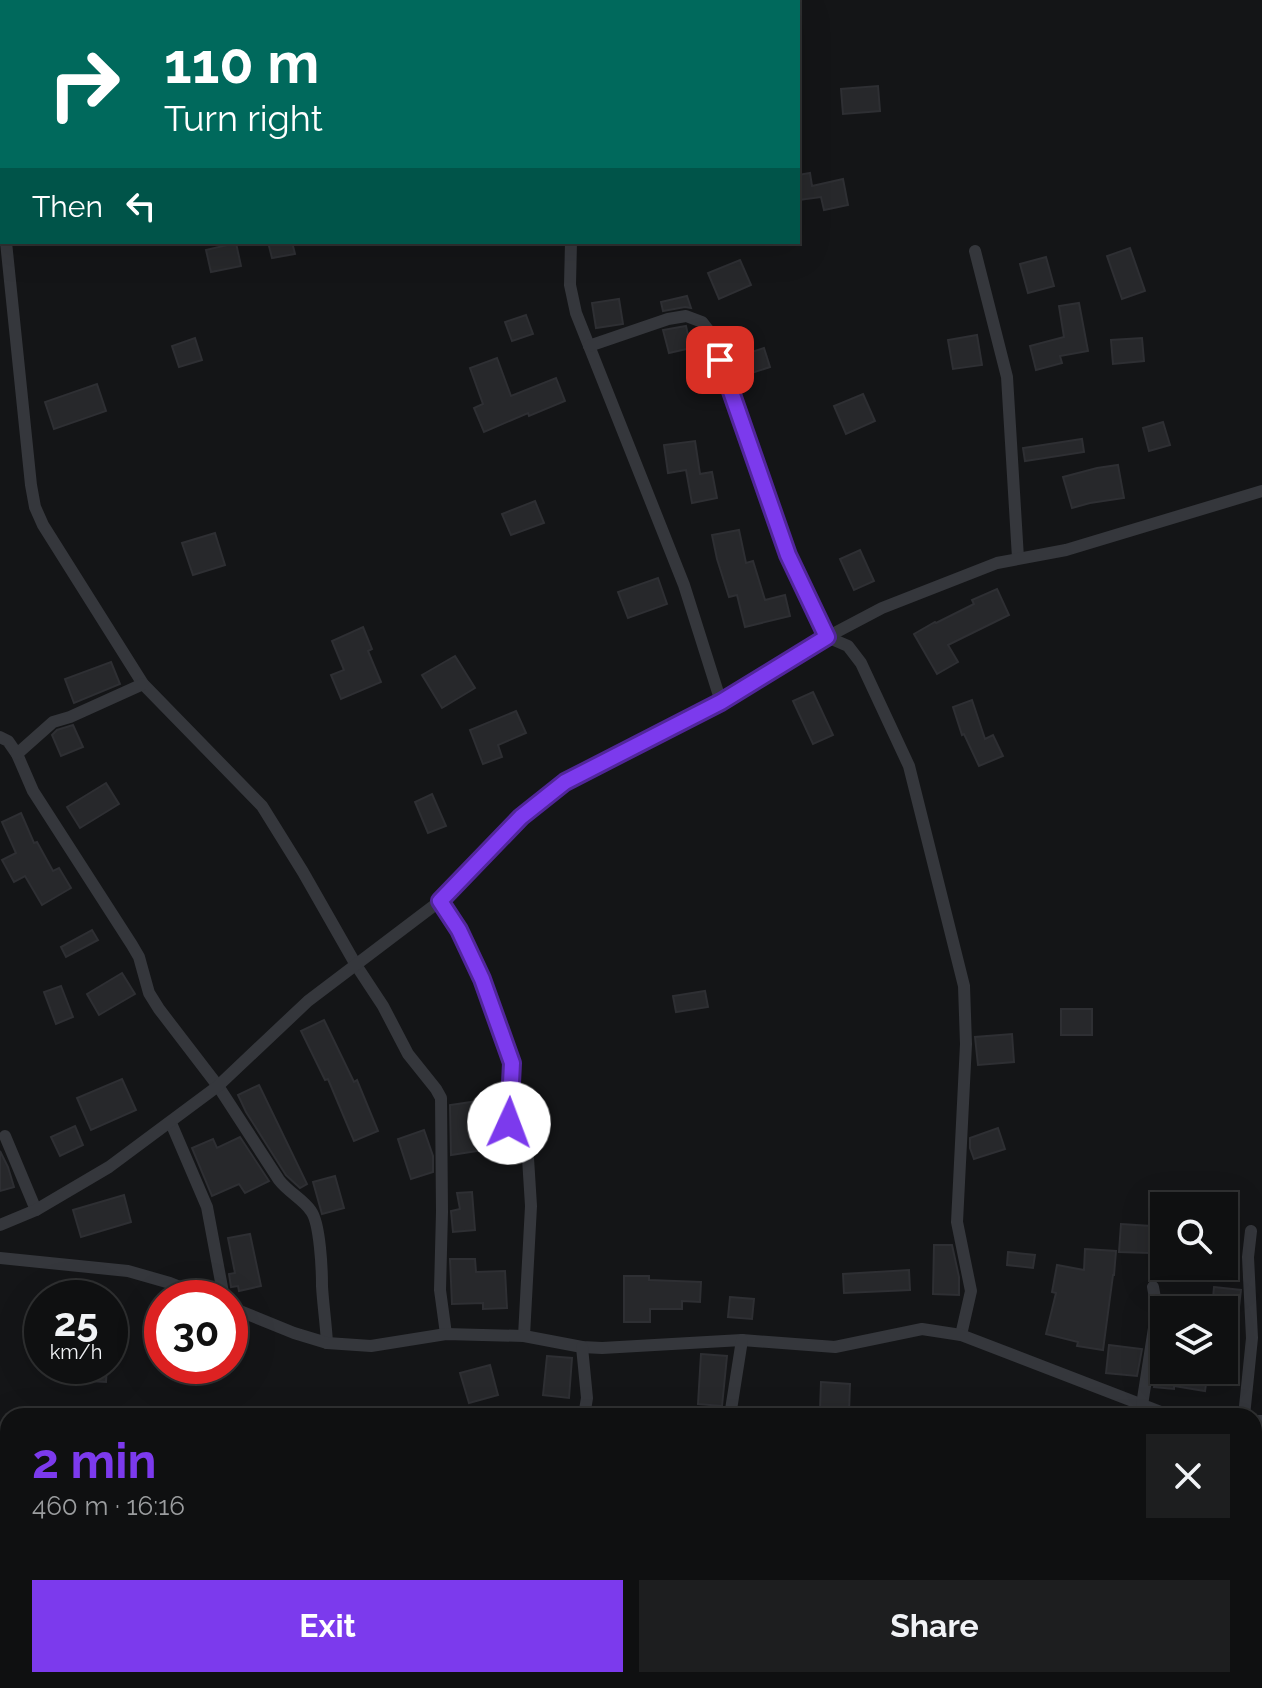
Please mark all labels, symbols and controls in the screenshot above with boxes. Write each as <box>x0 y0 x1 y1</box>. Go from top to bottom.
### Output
text: 110 m <box>164 30 319 96</box>
icon: right <box>32 32 136 136</box>
text: Turn right <box>164 97 323 139</box>
icon: left <box>119 184 163 228</box>
text: Then <box>32 189 103 224</box>
pin <box>686 326 754 394</box>
icon: arrive <box>698 338 742 382</box>
position arrow <box>467 1081 551 1165</box>
map controls <box>1150 1192 1238 1384</box>
button: search <box>1150 1192 1238 1280</box>
speed limit sign: 30 <box>144 1280 248 1384</box>
button: layers <box>1150 1296 1238 1384</box>
text: 25 <box>54 1298 98 1345</box>
text: km/h <box>50 1340 102 1364</box>
text: 2 min <box>32 1433 157 1489</box>
button: close <box>1146 1434 1230 1518</box>
text: 460 m · 16:16 <box>32 1491 185 1521</box>
button: Exit <box>32 1580 623 1672</box>
button: Share <box>639 1580 1230 1672</box>

